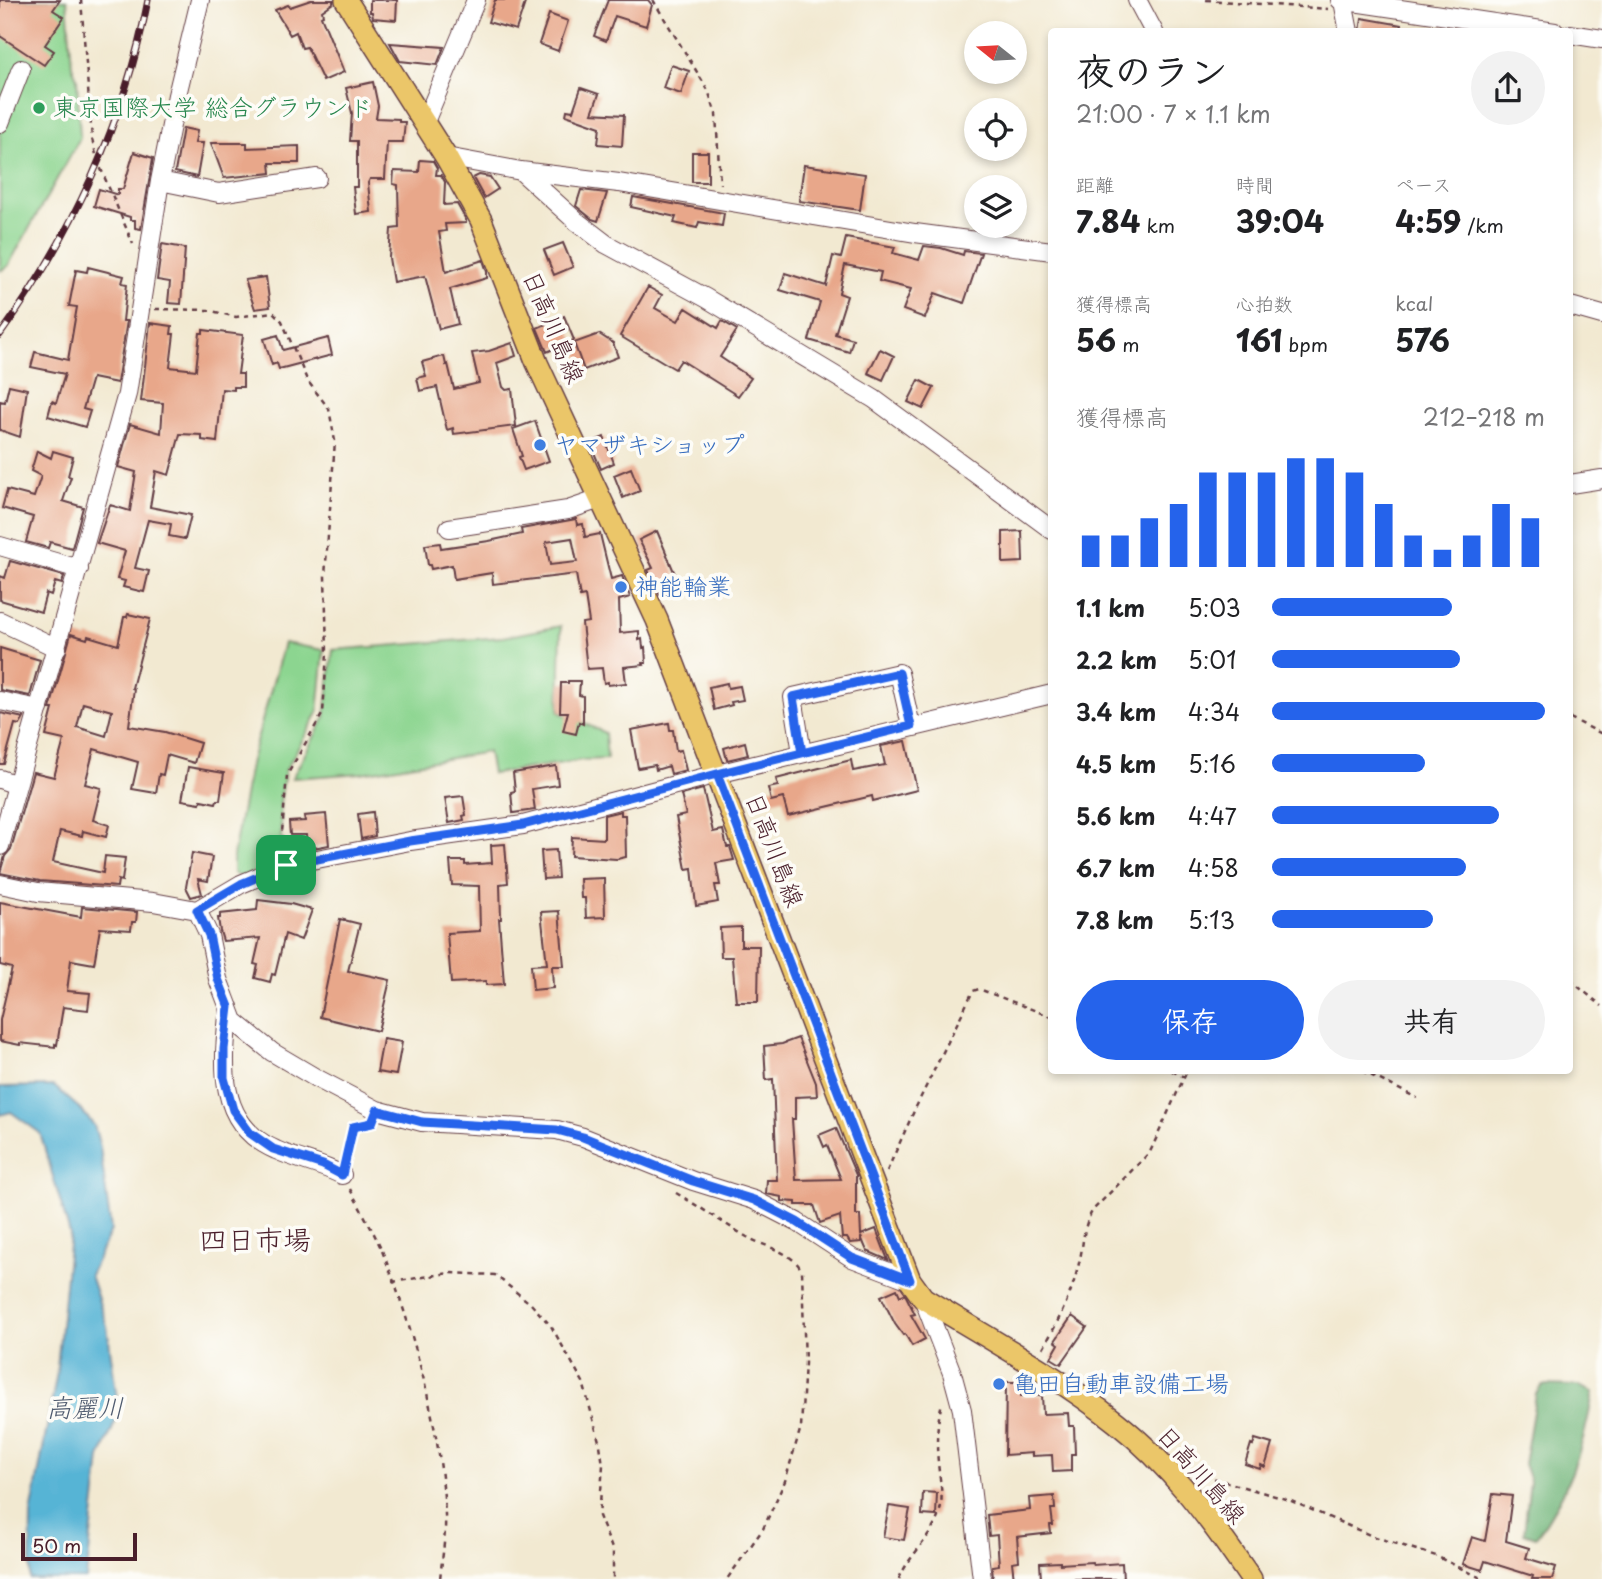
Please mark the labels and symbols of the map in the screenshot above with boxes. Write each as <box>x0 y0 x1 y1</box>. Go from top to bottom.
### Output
north arrow <box>964 21 1027 84</box>
place label: 東京国際大学 総合グラウンド <box>53 88 373 124</box>
marker: 東京国際大学 総合グラウンド <box>31 100 47 116</box>
street label: 日高川島線 <box>515 264 595 388</box>
place label: ヤマザキショップ <box>554 425 745 461</box>
marker: ヤマザキショップ <box>532 437 548 453</box>
place label: 神能輪業 <box>635 567 731 603</box>
marker: 神能輪業 <box>613 579 629 595</box>
street label: 日高川島線 <box>738 787 814 912</box>
pin <box>256 835 316 895</box>
district label: 四日市場 <box>199 1217 311 1260</box>
place label: 亀田自動車設備工場 <box>1013 1364 1229 1400</box>
marker: 亀田自動車設備工場 <box>991 1376 1007 1392</box>
water label: 高麗川 <box>46 1387 124 1426</box>
street label: 日高川島線 <box>1150 1417 1255 1531</box>
scale bar <box>21 1530 136 1562</box>

